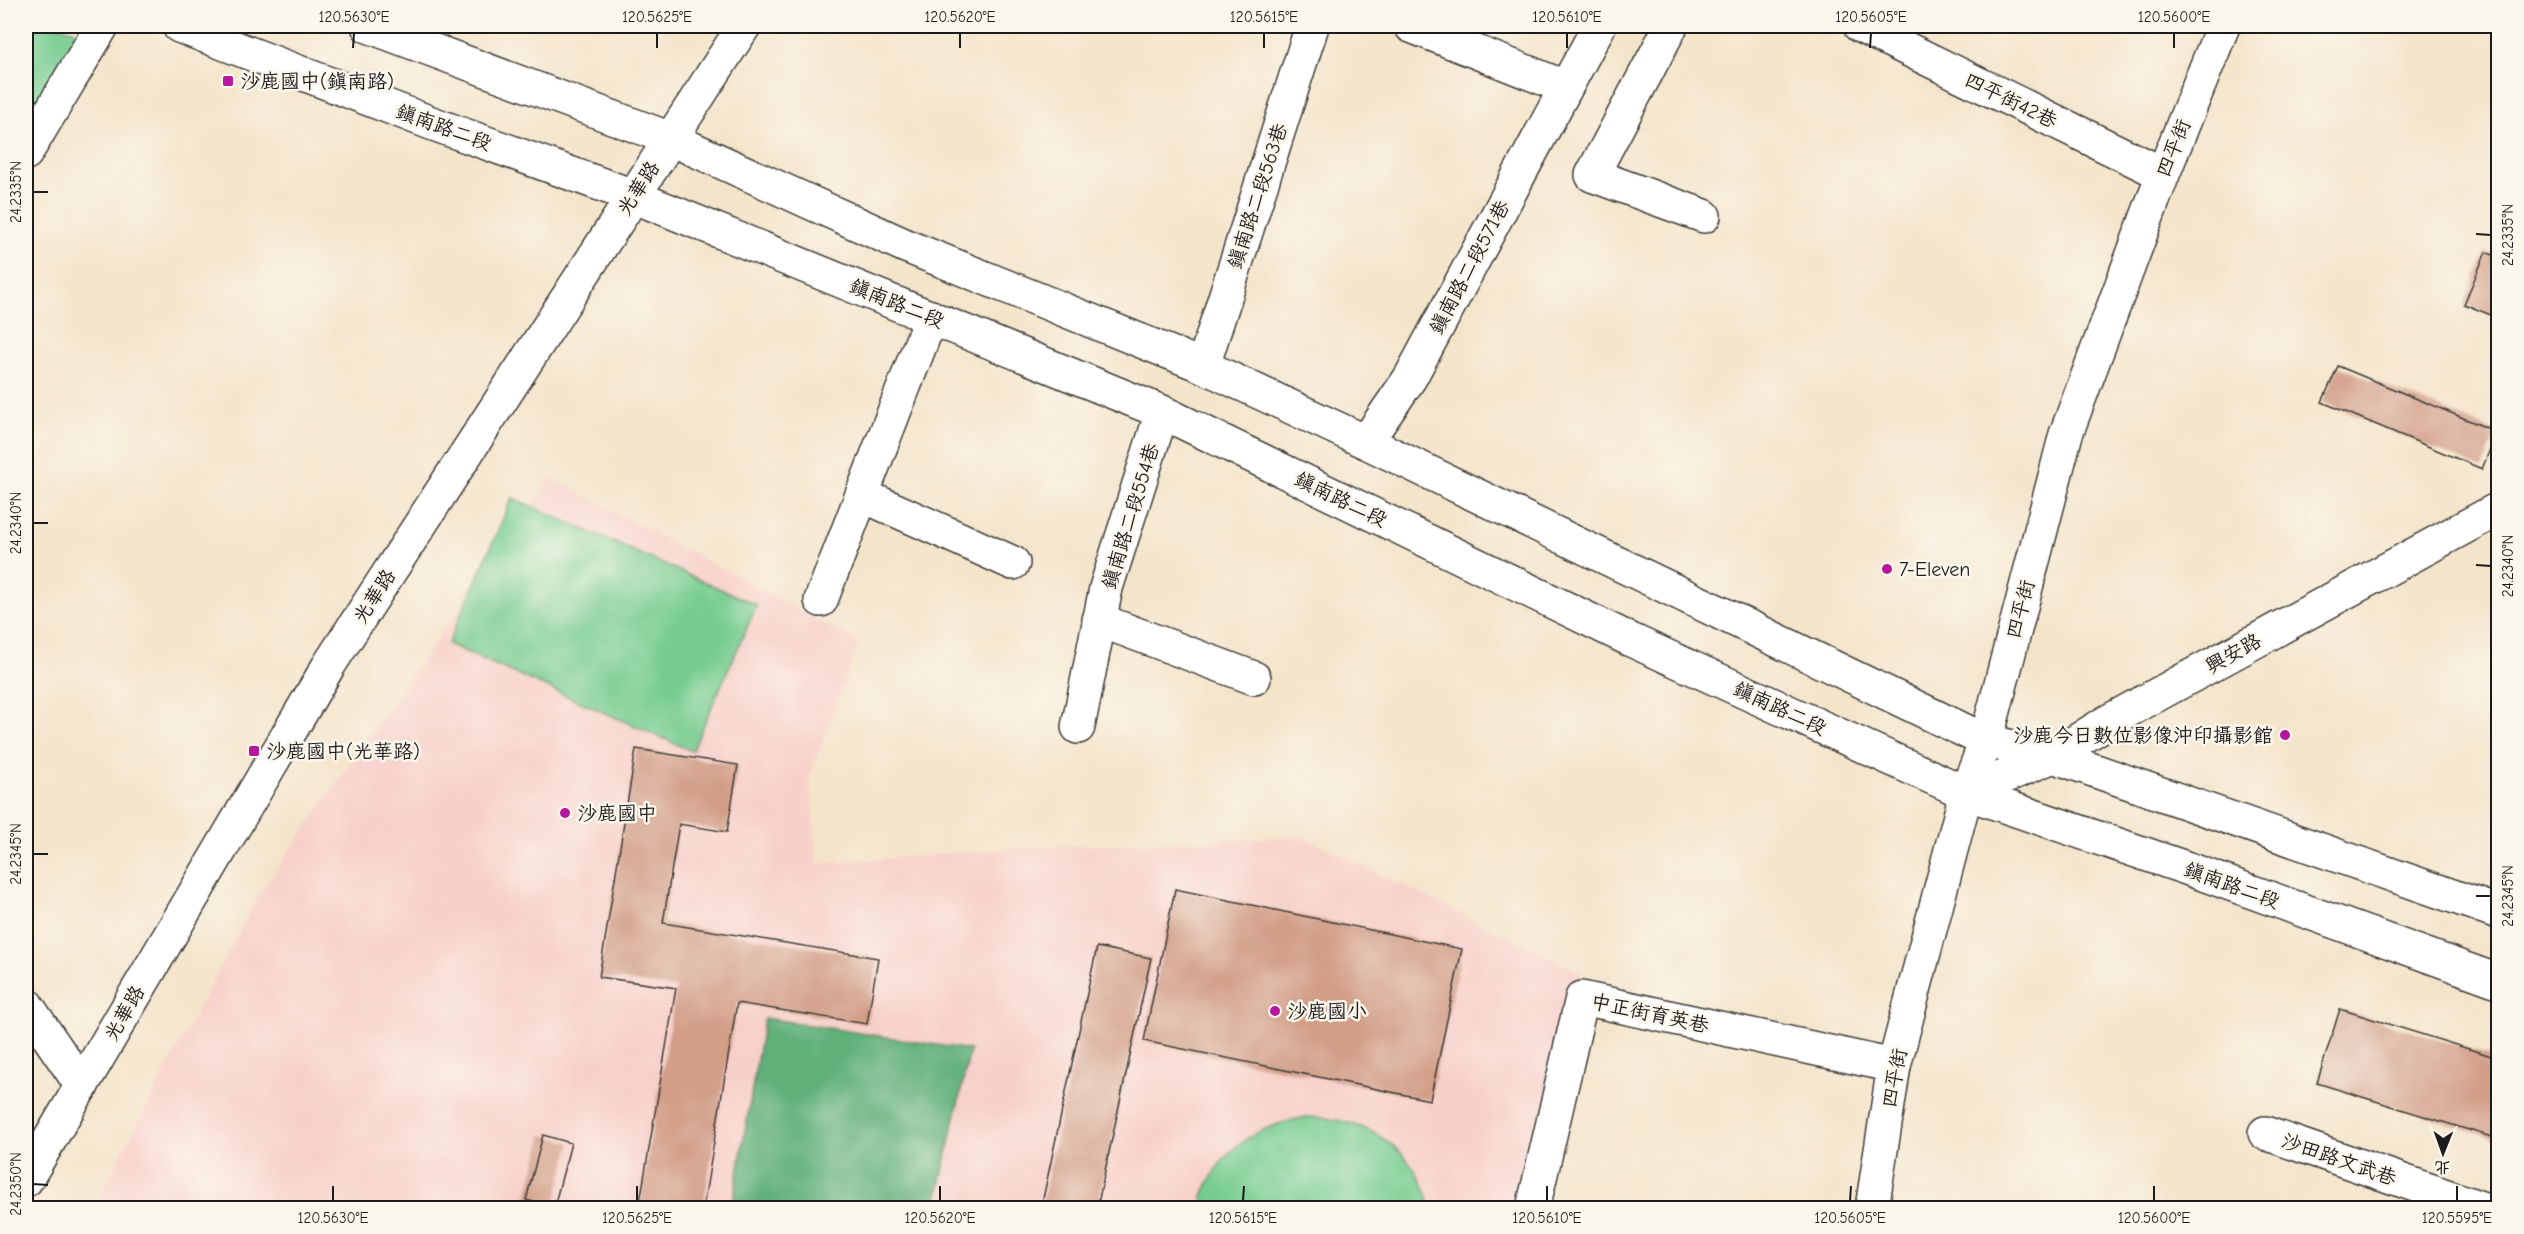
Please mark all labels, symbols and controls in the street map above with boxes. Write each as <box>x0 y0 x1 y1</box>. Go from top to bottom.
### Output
text: 120.5630°E <box>319 8 389 26</box>
text: 120.5625°E <box>622 8 692 26</box>
text: 120.5620°E <box>924 8 996 26</box>
text: 120.5615°E <box>1230 8 1298 26</box>
text: 120.5610°E <box>1532 8 1602 26</box>
text: 120.5605°E <box>1835 8 1907 26</box>
text: 120.5600°E <box>2138 8 2210 26</box>
street label: 四平街42巷 <box>1961 68 2062 133</box>
place label: 沙鹿國中(鎮南路) <box>240 70 394 93</box>
marker: 沙鹿國中(鎮南路) <box>221 74 235 88</box>
street label: 鎮南路二段 <box>393 100 495 155</box>
street label: 四平街 <box>2152 116 2195 180</box>
street label: 鎮南路二段563巷 <box>1223 119 1292 272</box>
street label: 光華路 <box>612 156 665 220</box>
text: 24.2335°N <box>7 161 25 223</box>
street label: 鎮南路二段571巷 <box>1424 196 1515 338</box>
text: 24.2335°N <box>2499 204 2517 266</box>
street label: 鎮南路二段 <box>846 274 947 333</box>
street label: 鎮南路二段554巷 <box>1097 439 1164 592</box>
street label: 鎮南路二段 <box>1291 467 1391 532</box>
text: 24.2340°N <box>7 492 25 554</box>
text: 24.2340°N <box>2499 535 2517 597</box>
place label: 7-Eleven <box>1899 558 1970 581</box>
marker: 7-Eleven <box>1880 562 1894 576</box>
street label: 光華路 <box>348 564 401 628</box>
street label: 四平街 <box>2002 577 2039 641</box>
street label: 興安路 <box>2201 628 2266 678</box>
street label: 鎮南路二段 <box>1730 677 1830 740</box>
place label: 沙鹿今日數位影像沖印攝影館 <box>2013 724 2273 747</box>
marker: 沙鹿今日數位影像沖印攝影館 <box>2278 728 2292 742</box>
place label: 沙鹿國中(光華路) <box>266 740 420 763</box>
marker: 沙鹿國中(光華路) <box>247 744 261 758</box>
place label: 沙鹿國中 <box>577 802 657 825</box>
marker: 沙鹿國中 <box>558 806 572 820</box>
text: 24.2345°N <box>7 823 25 885</box>
street label: 鎮南路二段 <box>2181 858 2283 913</box>
text: 24.2345°N <box>2499 865 2517 927</box>
street label: 光華路 <box>99 981 150 1045</box>
street label: 中正街育英巷 <box>1589 990 1712 1037</box>
place label: 沙鹿國小 <box>1287 1000 1367 1023</box>
marker: 沙鹿國小 <box>1268 1004 1282 1018</box>
street label: 四平街 <box>1877 1046 1912 1110</box>
north arrow <box>2413 1123 2473 1183</box>
street label: 沙田路文武巷 <box>2278 1129 2400 1190</box>
text: 24.2350°N <box>7 1152 25 1216</box>
text: 北 <box>2435 1158 2451 1176</box>
text: 120.5630°E <box>298 1209 368 1227</box>
text: 120.5625°E <box>602 1209 672 1227</box>
text: 120.5620°E <box>904 1209 976 1227</box>
text: 120.5615°E <box>1209 1209 1277 1227</box>
text: 120.5610°E <box>1512 1209 1582 1227</box>
text: 120.5605°E <box>1814 1209 1886 1227</box>
text: 120.5600°E <box>2118 1209 2190 1227</box>
text: 120.5595°E <box>2422 1209 2492 1227</box>

